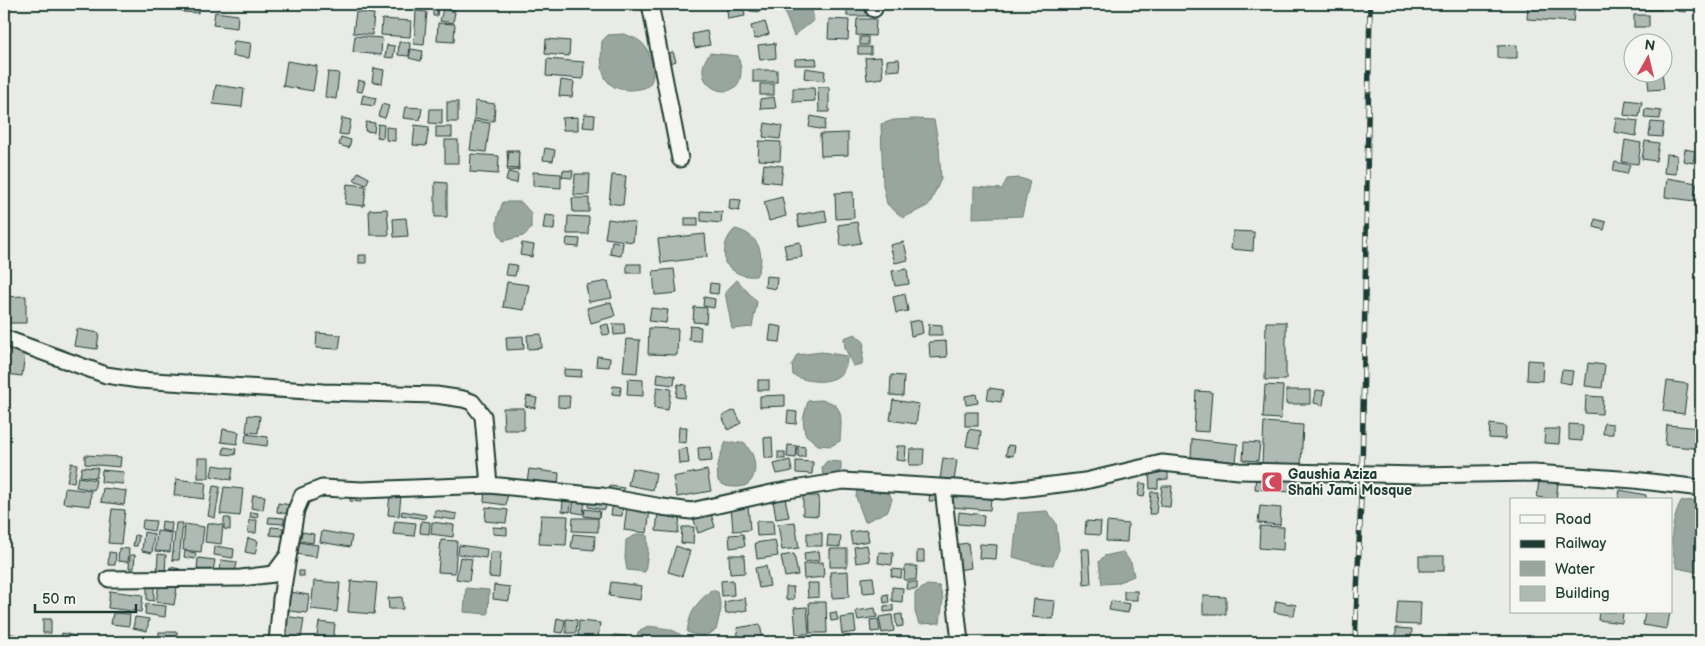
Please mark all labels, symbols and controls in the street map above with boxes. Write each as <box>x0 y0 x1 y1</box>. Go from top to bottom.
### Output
north arrow <box>1622 32 1672 82</box>
text: N <box>1643 36 1656 55</box>
place label: Gaushia Aziza Shahi Jami Mosque <box>1288 466 1412 499</box>
mosque icon: Gaushia Aziza Shahi Jami Mosque <box>1260 470 1284 494</box>
legend <box>1510 498 1672 614</box>
text: Road <box>1555 510 1591 529</box>
text: Railway <box>1555 534 1606 553</box>
text: Water <box>1555 560 1595 579</box>
scale bar <box>35 581 136 613</box>
text: Building <box>1555 584 1610 603</box>
text: 50 m <box>42 590 76 609</box>

